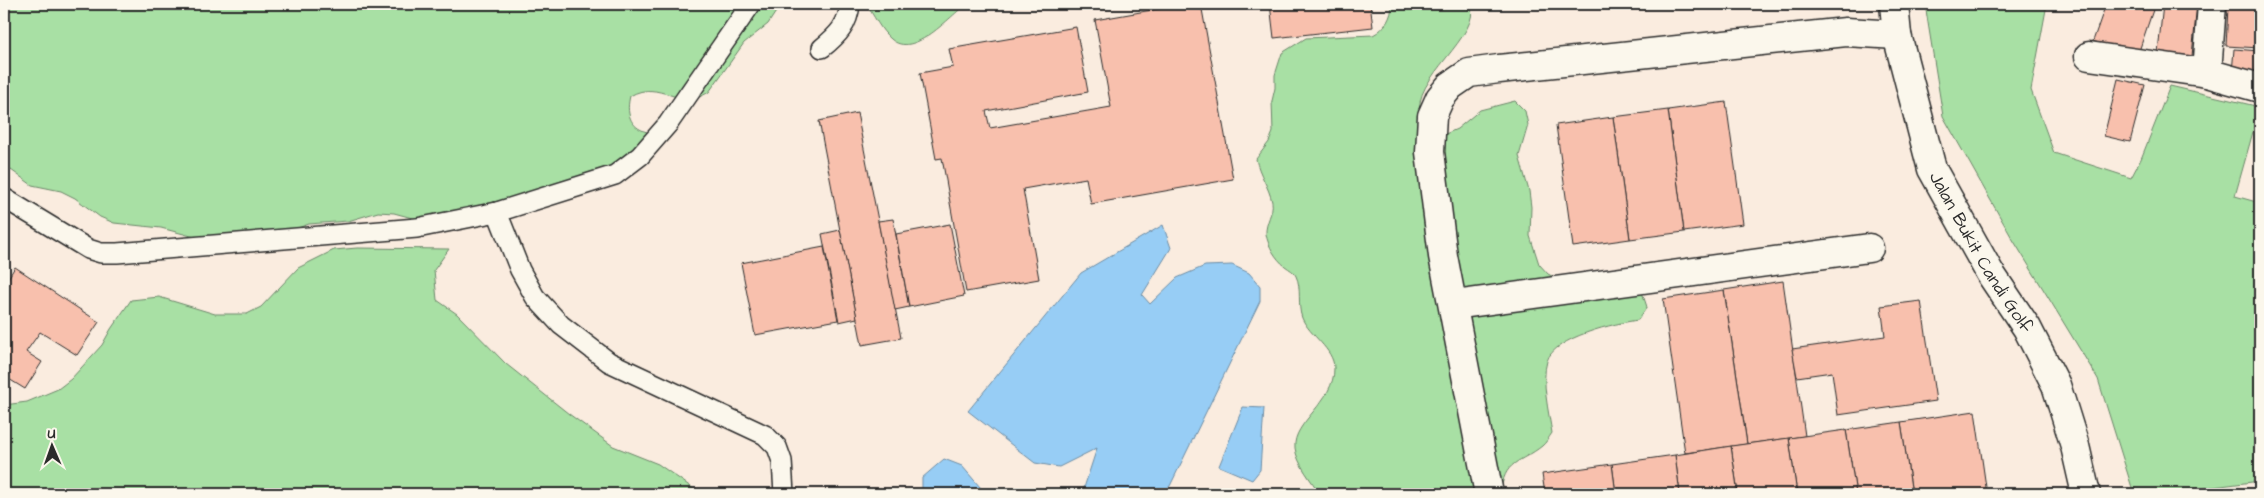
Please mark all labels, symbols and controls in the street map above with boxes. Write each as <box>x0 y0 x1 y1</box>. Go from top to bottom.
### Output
street label: Jalan Bukit Candi Golf <box>1923 167 2039 338</box>
north arrow <box>28 420 78 470</box>
text: U <box>47 424 56 444</box>

